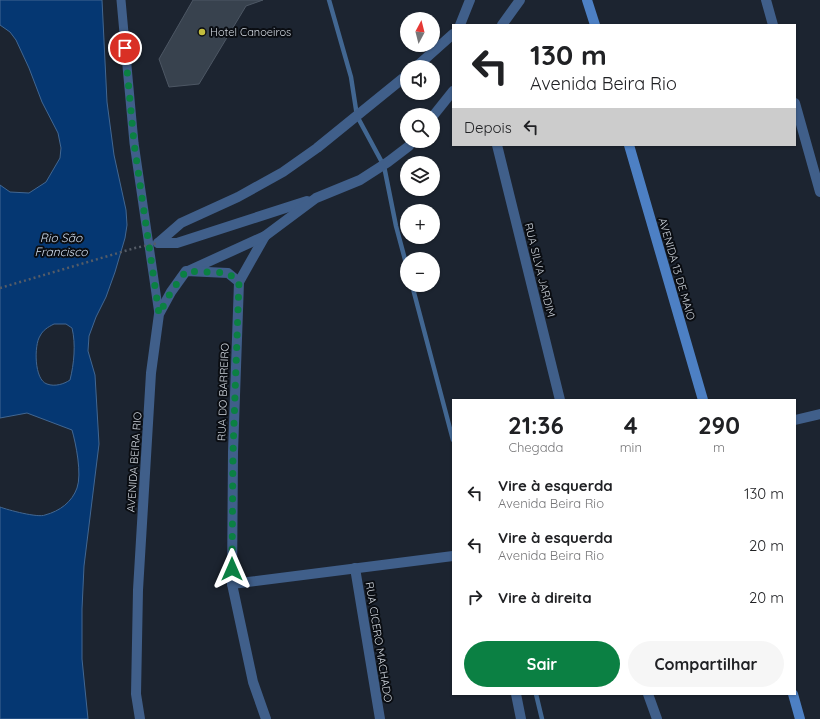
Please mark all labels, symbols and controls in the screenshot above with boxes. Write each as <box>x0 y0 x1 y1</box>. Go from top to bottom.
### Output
north arrow <box>400 12 440 52</box>
map controls <box>400 12 440 292</box>
place label: Hotel Canoeiros <box>210 25 291 39</box>
marker: Hotel Canoeiros <box>197 27 207 37</box>
pin <box>108 31 142 65</box>
icon: arrive <box>114 37 136 59</box>
text: 130 m <box>530 37 607 72</box>
icon: left <box>464 40 516 92</box>
button: sound <box>400 60 440 100</box>
text: Avenida Beira Rio <box>530 72 677 95</box>
button: search <box>400 108 440 148</box>
icon: left <box>520 116 542 138</box>
text: Depois <box>464 118 512 137</box>
button: layers <box>400 156 440 196</box>
button: + <box>400 204 440 244</box>
street label: AVENIDA 13 DE MAIO <box>656 216 698 322</box>
street label: RUA SILVA JARDIM <box>521 221 559 319</box>
water label: Rio São Francisco <box>34 230 88 259</box>
button: − <box>400 252 440 292</box>
street label: RUA DO BARREIRO <box>214 343 232 441</box>
text: 21:36 <box>508 410 564 440</box>
text: 4 <box>624 410 638 440</box>
text: 290 <box>698 410 740 440</box>
street label: AVENIDA BEIRA RIO <box>124 411 144 513</box>
text: Chegada <box>508 439 563 455</box>
text: min <box>620 439 642 455</box>
text: m <box>713 439 725 455</box>
text: Vire à esquerda <box>498 476 613 495</box>
icon: left <box>464 482 486 504</box>
text: 130 m <box>744 484 784 503</box>
text: Avenida Beira Rio <box>498 495 604 511</box>
text: Vire à esquerda <box>498 528 613 547</box>
icon: left <box>464 534 486 556</box>
text: 20 m <box>749 536 784 555</box>
text: Avenida Beira Rio <box>498 547 604 563</box>
position arrow <box>211 548 253 590</box>
street label: RUA CICERO MACHADO <box>363 581 395 703</box>
icon: right <box>464 586 486 608</box>
text: Vire à direita <box>498 588 592 607</box>
text: 20 m <box>749 588 784 607</box>
button: Sair <box>464 641 620 687</box>
button: Compartilhar <box>628 641 784 687</box>

